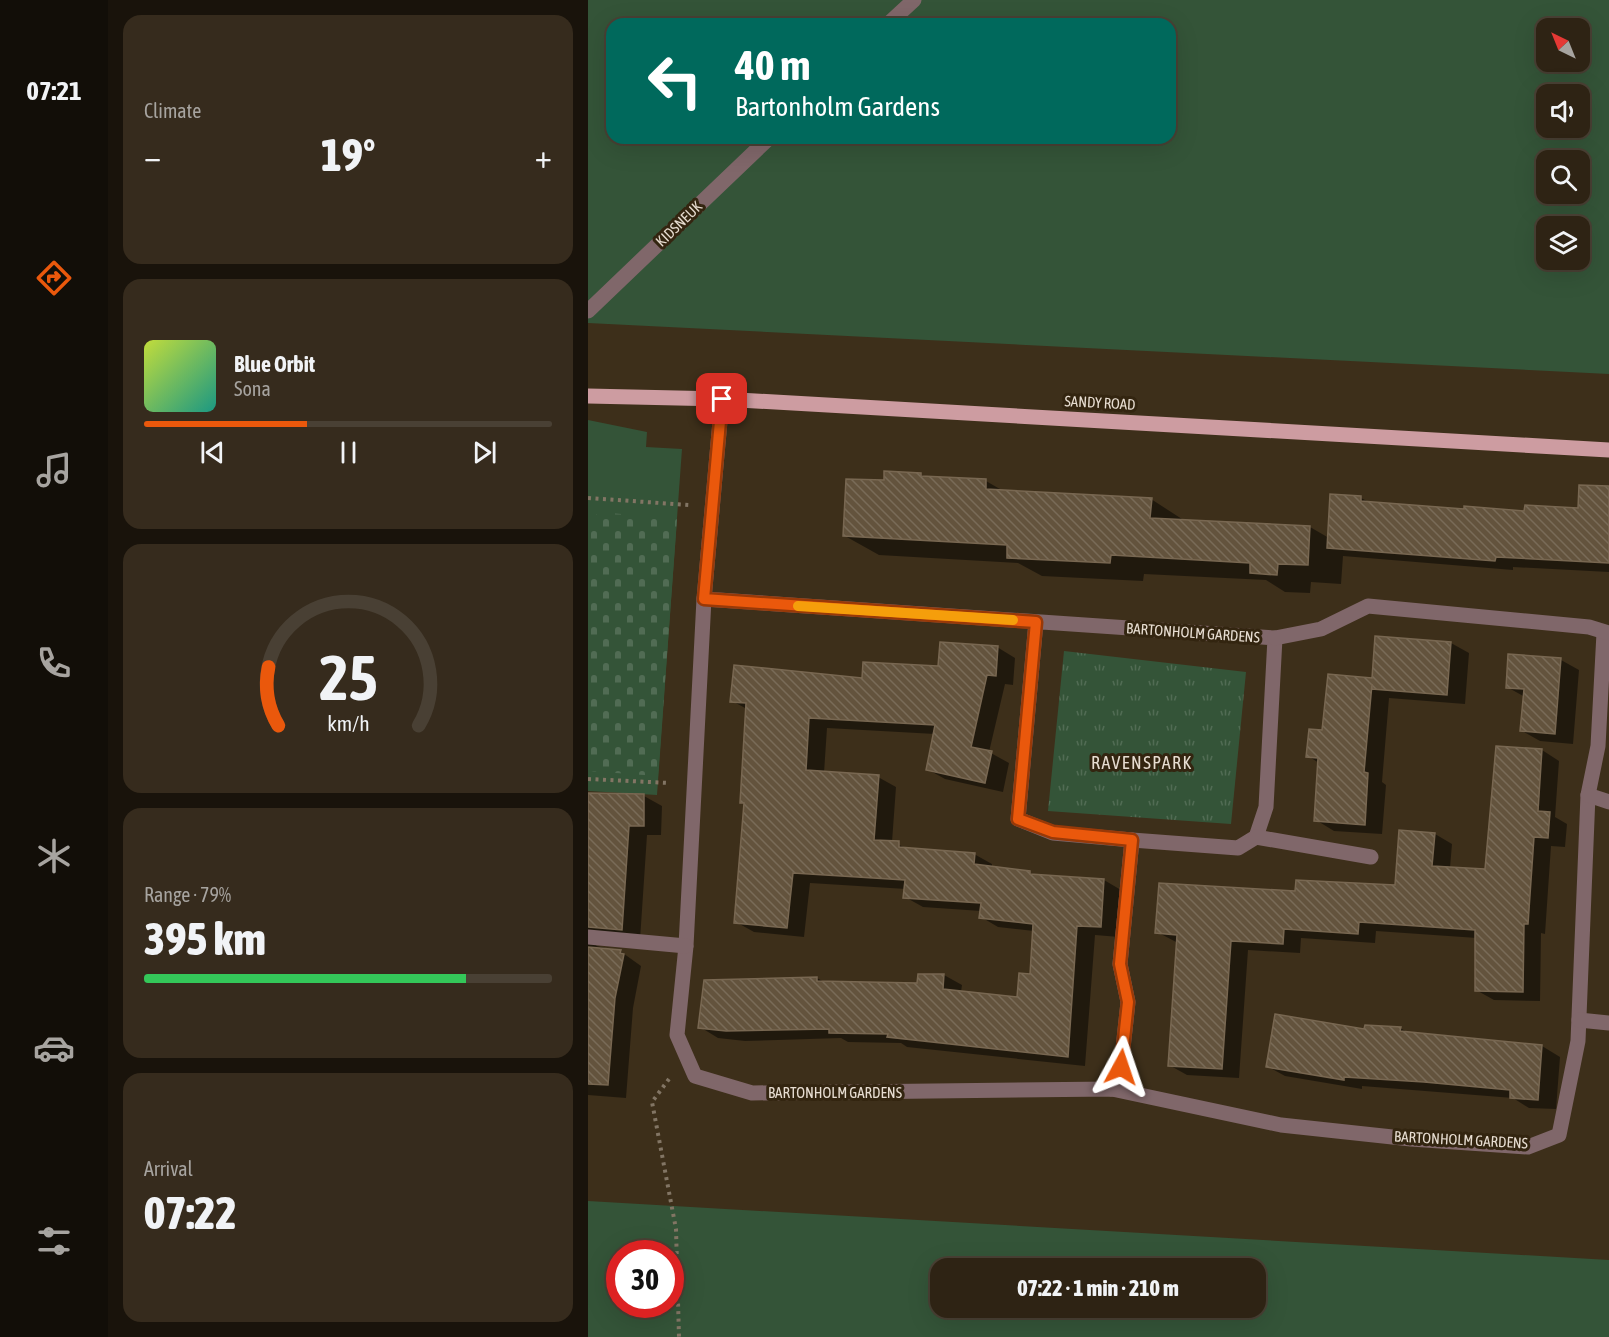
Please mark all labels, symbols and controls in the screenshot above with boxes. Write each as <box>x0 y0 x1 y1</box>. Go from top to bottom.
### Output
north arrow <box>1536 18 1590 72</box>
map controls <box>1536 18 1590 270</box>
text: 40 m <box>735 41 810 89</box>
icon: left <box>636 42 714 120</box>
text: 07:21 <box>26 75 82 106</box>
button: sound <box>1536 84 1590 138</box>
text: Bartonholm Gardens <box>735 91 940 122</box>
text: Climate <box>144 99 201 122</box>
text: 19° <box>321 129 375 181</box>
text: − <box>144 137 161 175</box>
text: + <box>535 137 552 175</box>
button: search <box>1536 150 1590 204</box>
street label: KIDSNEUK <box>652 197 706 250</box>
button: layers <box>1536 216 1590 270</box>
icon: directions <box>33 257 75 299</box>
text: Blue Orbit <box>234 351 315 377</box>
pin <box>696 373 747 424</box>
text: Sona <box>234 377 271 400</box>
icon: arrive <box>705 382 738 415</box>
street label: SANDY ROAD <box>1064 392 1136 413</box>
icon: previous <box>196 436 229 469</box>
icon: pause <box>332 436 365 469</box>
icon: next <box>468 436 501 469</box>
icon: music <box>33 449 75 491</box>
street label: BARTONHOLM GARDENS <box>1126 619 1260 646</box>
icon: phone <box>33 642 75 684</box>
text: 25 <box>319 642 377 713</box>
text: km/h <box>327 711 369 736</box>
district label: RAVENSPARK <box>1091 752 1193 773</box>
icon: climate <box>33 835 75 877</box>
text: Range · 79% <box>144 883 231 906</box>
text: 395 km <box>144 913 266 965</box>
icon: car <box>33 1027 75 1069</box>
position arrow <box>1089 1035 1153 1099</box>
street label: BARTONHOLM GARDENS <box>768 1084 902 1101</box>
street label: BARTONHOLM GARDENS <box>1394 1128 1528 1151</box>
text: Arrival <box>144 1157 193 1180</box>
text: 07:22 <box>144 1187 237 1239</box>
icon: filters <box>33 1220 75 1262</box>
speed limit sign: 30 <box>606 1240 684 1318</box>
text: 07:22 · 1 min · 210 m <box>1017 1275 1179 1301</box>

